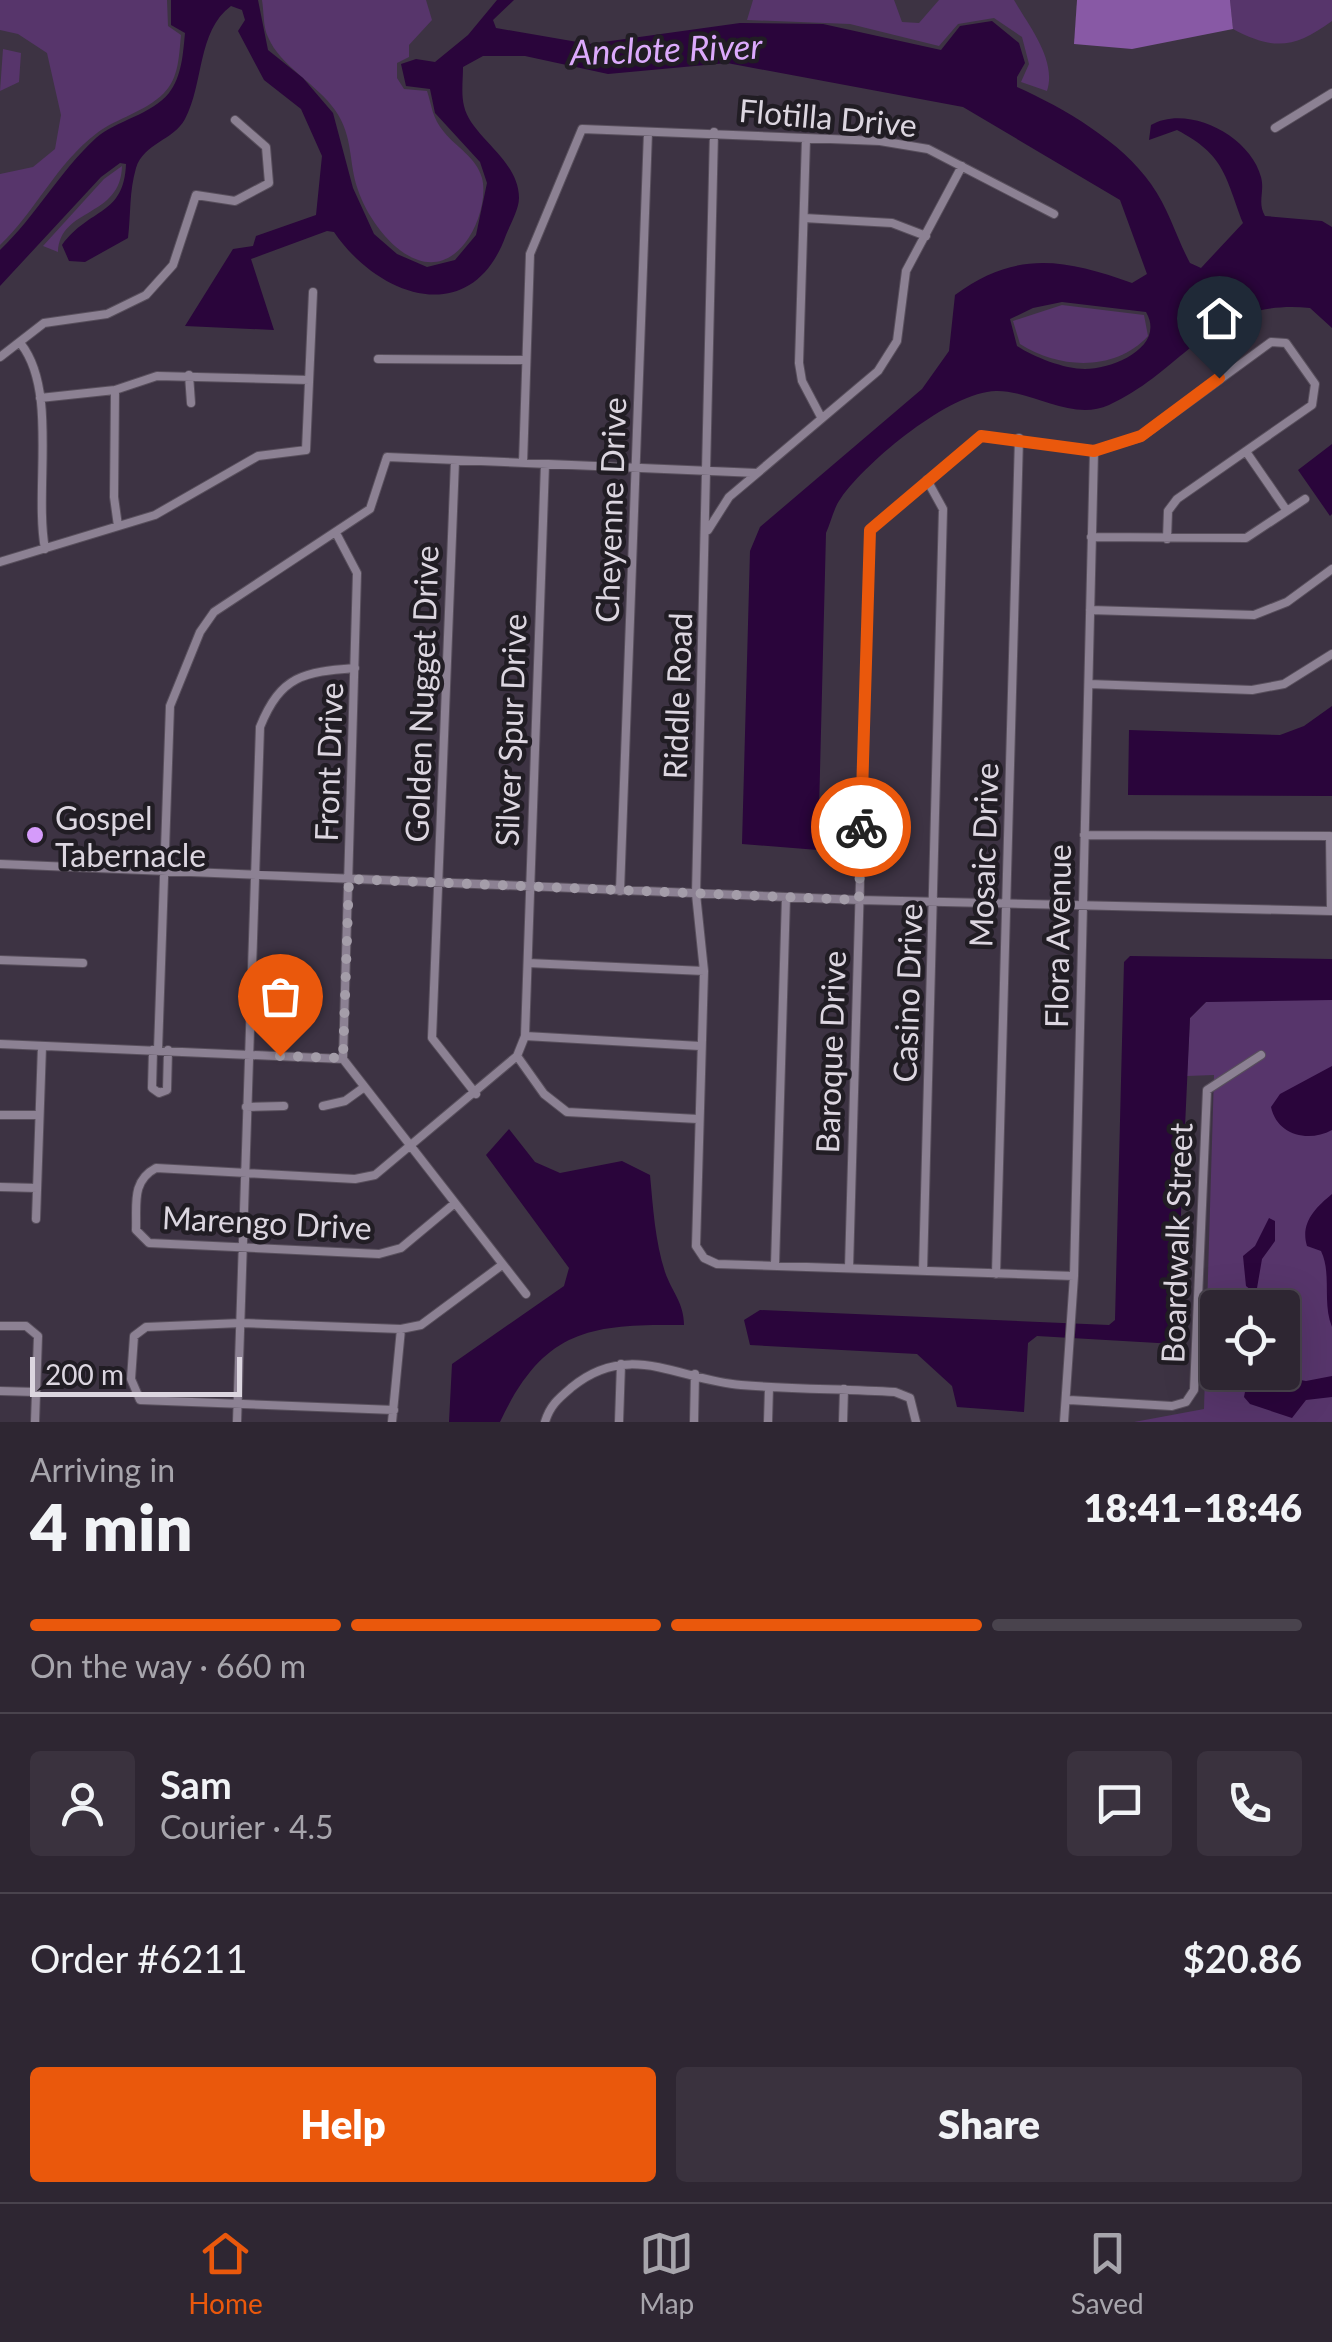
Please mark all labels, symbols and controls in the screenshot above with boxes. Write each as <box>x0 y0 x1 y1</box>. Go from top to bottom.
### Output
water label: Anclote River <box>567 24 764 72</box>
street label: Flotilla Drive <box>737 90 919 144</box>
pin <box>1177 276 1262 379</box>
icon: home <box>1192 291 1247 346</box>
street label: Cheyenne Drive <box>587 397 633 623</box>
street label: Golden Nugget Drive <box>396 545 446 843</box>
street label: Riddle Road <box>655 612 699 780</box>
street label: Silver Spur Drive <box>486 613 534 847</box>
street label: Front Drive <box>306 682 350 842</box>
street label: Mosaic Drive <box>960 762 1006 948</box>
courier <box>811 777 911 877</box>
place label: Gospel Tabernacle <box>55 798 206 874</box>
icon: bike <box>834 800 889 855</box>
marker: Gospel Tabernacle <box>24 824 46 846</box>
street label: Flora Avenue <box>1036 844 1078 1028</box>
street label: Casino Drive <box>884 903 930 1083</box>
street label: Baroque Drive <box>807 950 853 1154</box>
pin <box>238 954 323 1057</box>
icon: bag <box>253 969 308 1024</box>
street label: Boardwalk Street <box>1152 1122 1200 1364</box>
street label: Marengo Drive <box>161 1197 373 1247</box>
map controls <box>1200 1290 1300 1390</box>
button: locate <box>1200 1290 1300 1390</box>
scale bar <box>30 1352 242 1396</box>
text: 200 m <box>45 1357 124 1391</box>
text: Arriving in <box>30 1450 175 1489</box>
text: 18:41–18:46 <box>1083 1484 1302 1530</box>
text: 4 min <box>30 1487 192 1565</box>
text: On the way · 660 m <box>30 1646 306 1685</box>
button: person <box>30 1751 135 1856</box>
button: chat <box>1067 1751 1172 1856</box>
button: phone <box>1197 1751 1302 1856</box>
text: Sam <box>160 1761 232 1807</box>
text: Courier · 4.5 <box>160 1807 334 1846</box>
text: Order #6211 <box>30 1935 247 1981</box>
text: $20.86 <box>1183 1935 1302 1981</box>
button: Help <box>30 2067 656 2182</box>
button: Share <box>676 2067 1302 2182</box>
tab: Home <box>188 2226 263 2320</box>
tab: Map <box>639 2226 694 2320</box>
tab: Saved <box>1071 2226 1144 2320</box>

